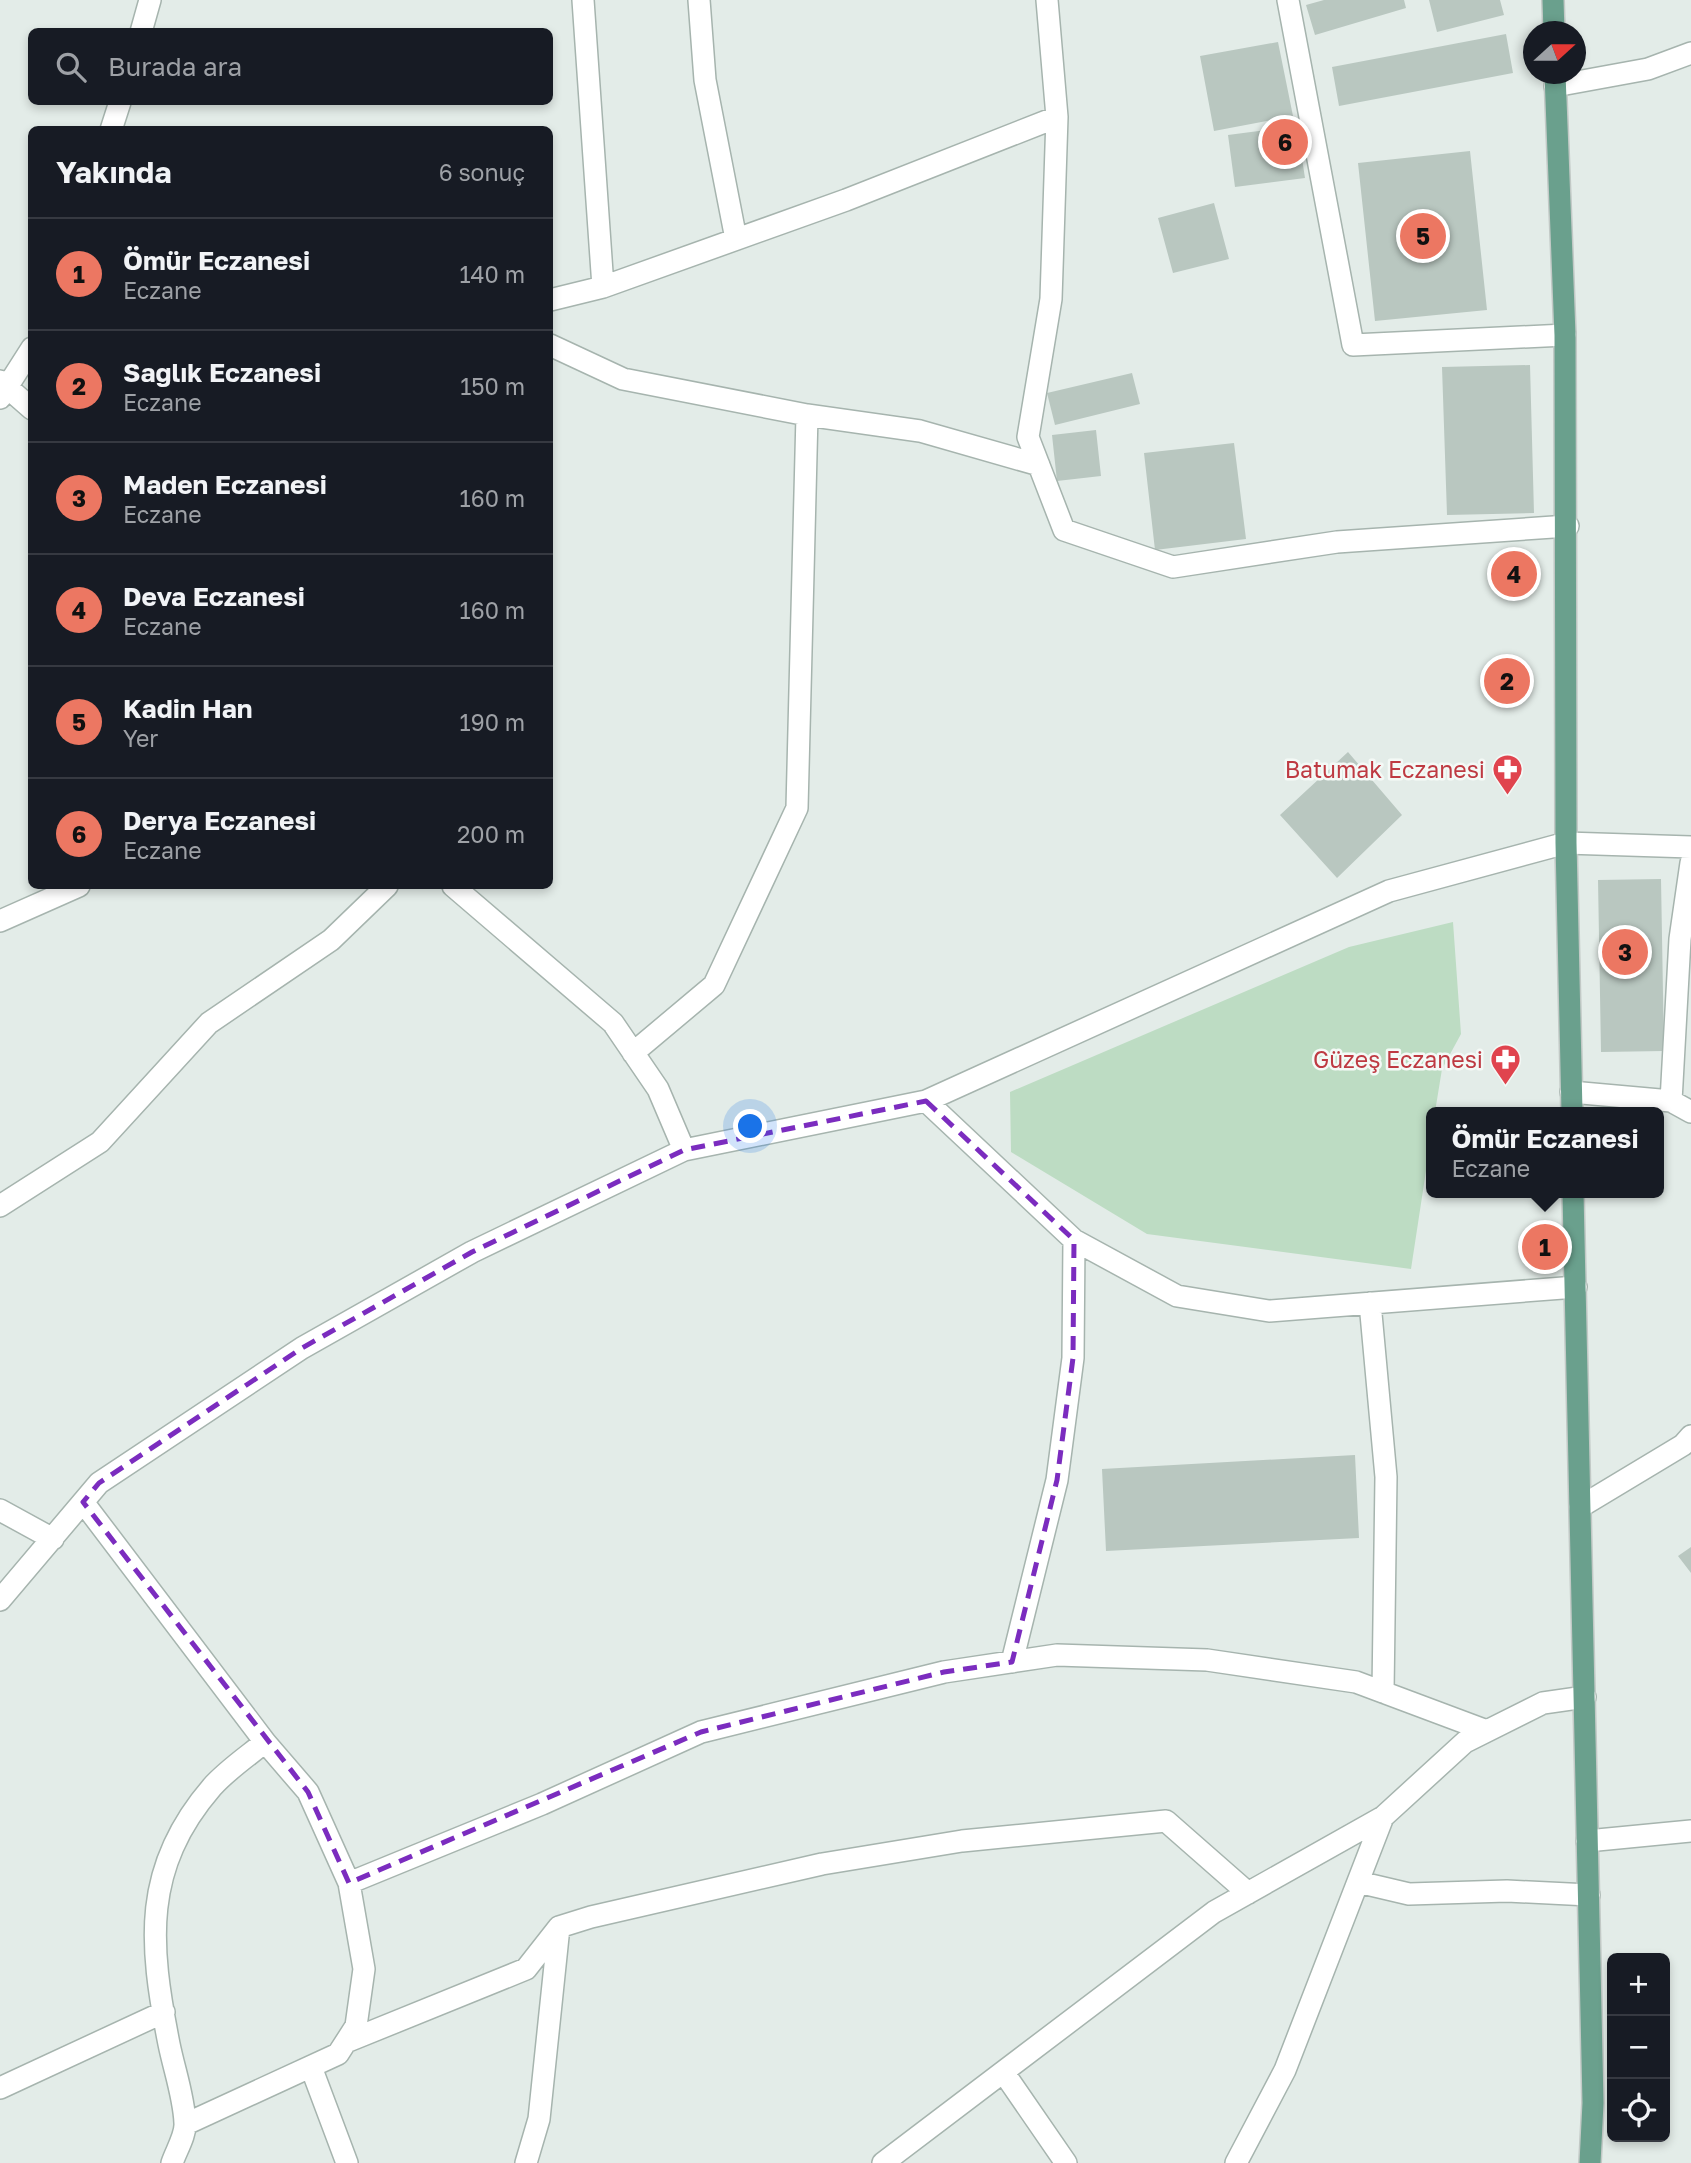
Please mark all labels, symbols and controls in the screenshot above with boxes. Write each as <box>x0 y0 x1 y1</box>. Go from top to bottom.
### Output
north arrow <box>1523 21 1586 84</box>
search box <box>28 28 553 105</box>
icon: search <box>52 48 90 86</box>
text: Burada ara <box>108 51 242 82</box>
pin: 6 <box>1262 116 1308 168</box>
text: Yakında <box>56 154 172 190</box>
text: 6 sonuç <box>439 158 525 186</box>
pin: 5 <box>1400 210 1446 262</box>
text: Ömür Eczanesi <box>123 245 310 276</box>
text: 1 <box>73 260 85 288</box>
text: 140 m <box>459 260 525 288</box>
text: Eczane <box>123 276 202 304</box>
text: Sağlık Eczanesi <box>123 357 321 388</box>
text: 2 <box>72 372 86 400</box>
text: 150 m <box>460 372 525 400</box>
text: Eczane <box>123 388 202 416</box>
text: Maden Eczanesi <box>123 469 327 500</box>
text: 3 <box>72 484 86 512</box>
text: 160 m <box>460 484 525 512</box>
text: Eczane <box>123 500 202 528</box>
pin: 4 <box>1491 548 1537 600</box>
text: Deva Eczanesi <box>123 581 305 612</box>
text: 4 <box>72 596 86 624</box>
text: 160 m <box>460 596 525 624</box>
text: Eczane <box>123 612 202 640</box>
pin: 2 <box>1484 655 1530 707</box>
text: Kadin Han <box>123 693 253 724</box>
text: 5 <box>72 708 86 736</box>
text: 190 m <box>460 708 525 736</box>
text: Yer <box>123 724 158 752</box>
pharmacy icon: Batumak Eczanesi <box>1491 752 1525 796</box>
place label: Batumak Eczanesi <box>1285 755 1485 783</box>
text: Derya Eczanesi <box>123 805 316 836</box>
text: 6 <box>72 820 86 848</box>
text: 200 m <box>457 820 525 848</box>
text: Eczane <box>123 836 202 864</box>
pin: 3 <box>1602 926 1648 978</box>
pharmacy icon: Güzeş Eczanesi <box>1489 1042 1523 1086</box>
place label: Güzeş Eczanesi <box>1313 1045 1483 1073</box>
popup <box>1426 1107 1664 1198</box>
your location <box>733 1109 767 1143</box>
text: Ömür Eczanesi <box>1451 1123 1639 1154</box>
text: Eczane <box>1451 1154 1530 1182</box>
pin: 1 <box>1522 1221 1568 1273</box>
map controls <box>1607 1953 1670 2142</box>
button: + <box>1607 1953 1670 2016</box>
button: − <box>1607 2016 1670 2079</box>
button: locate <box>1607 2079 1670 2142</box>

